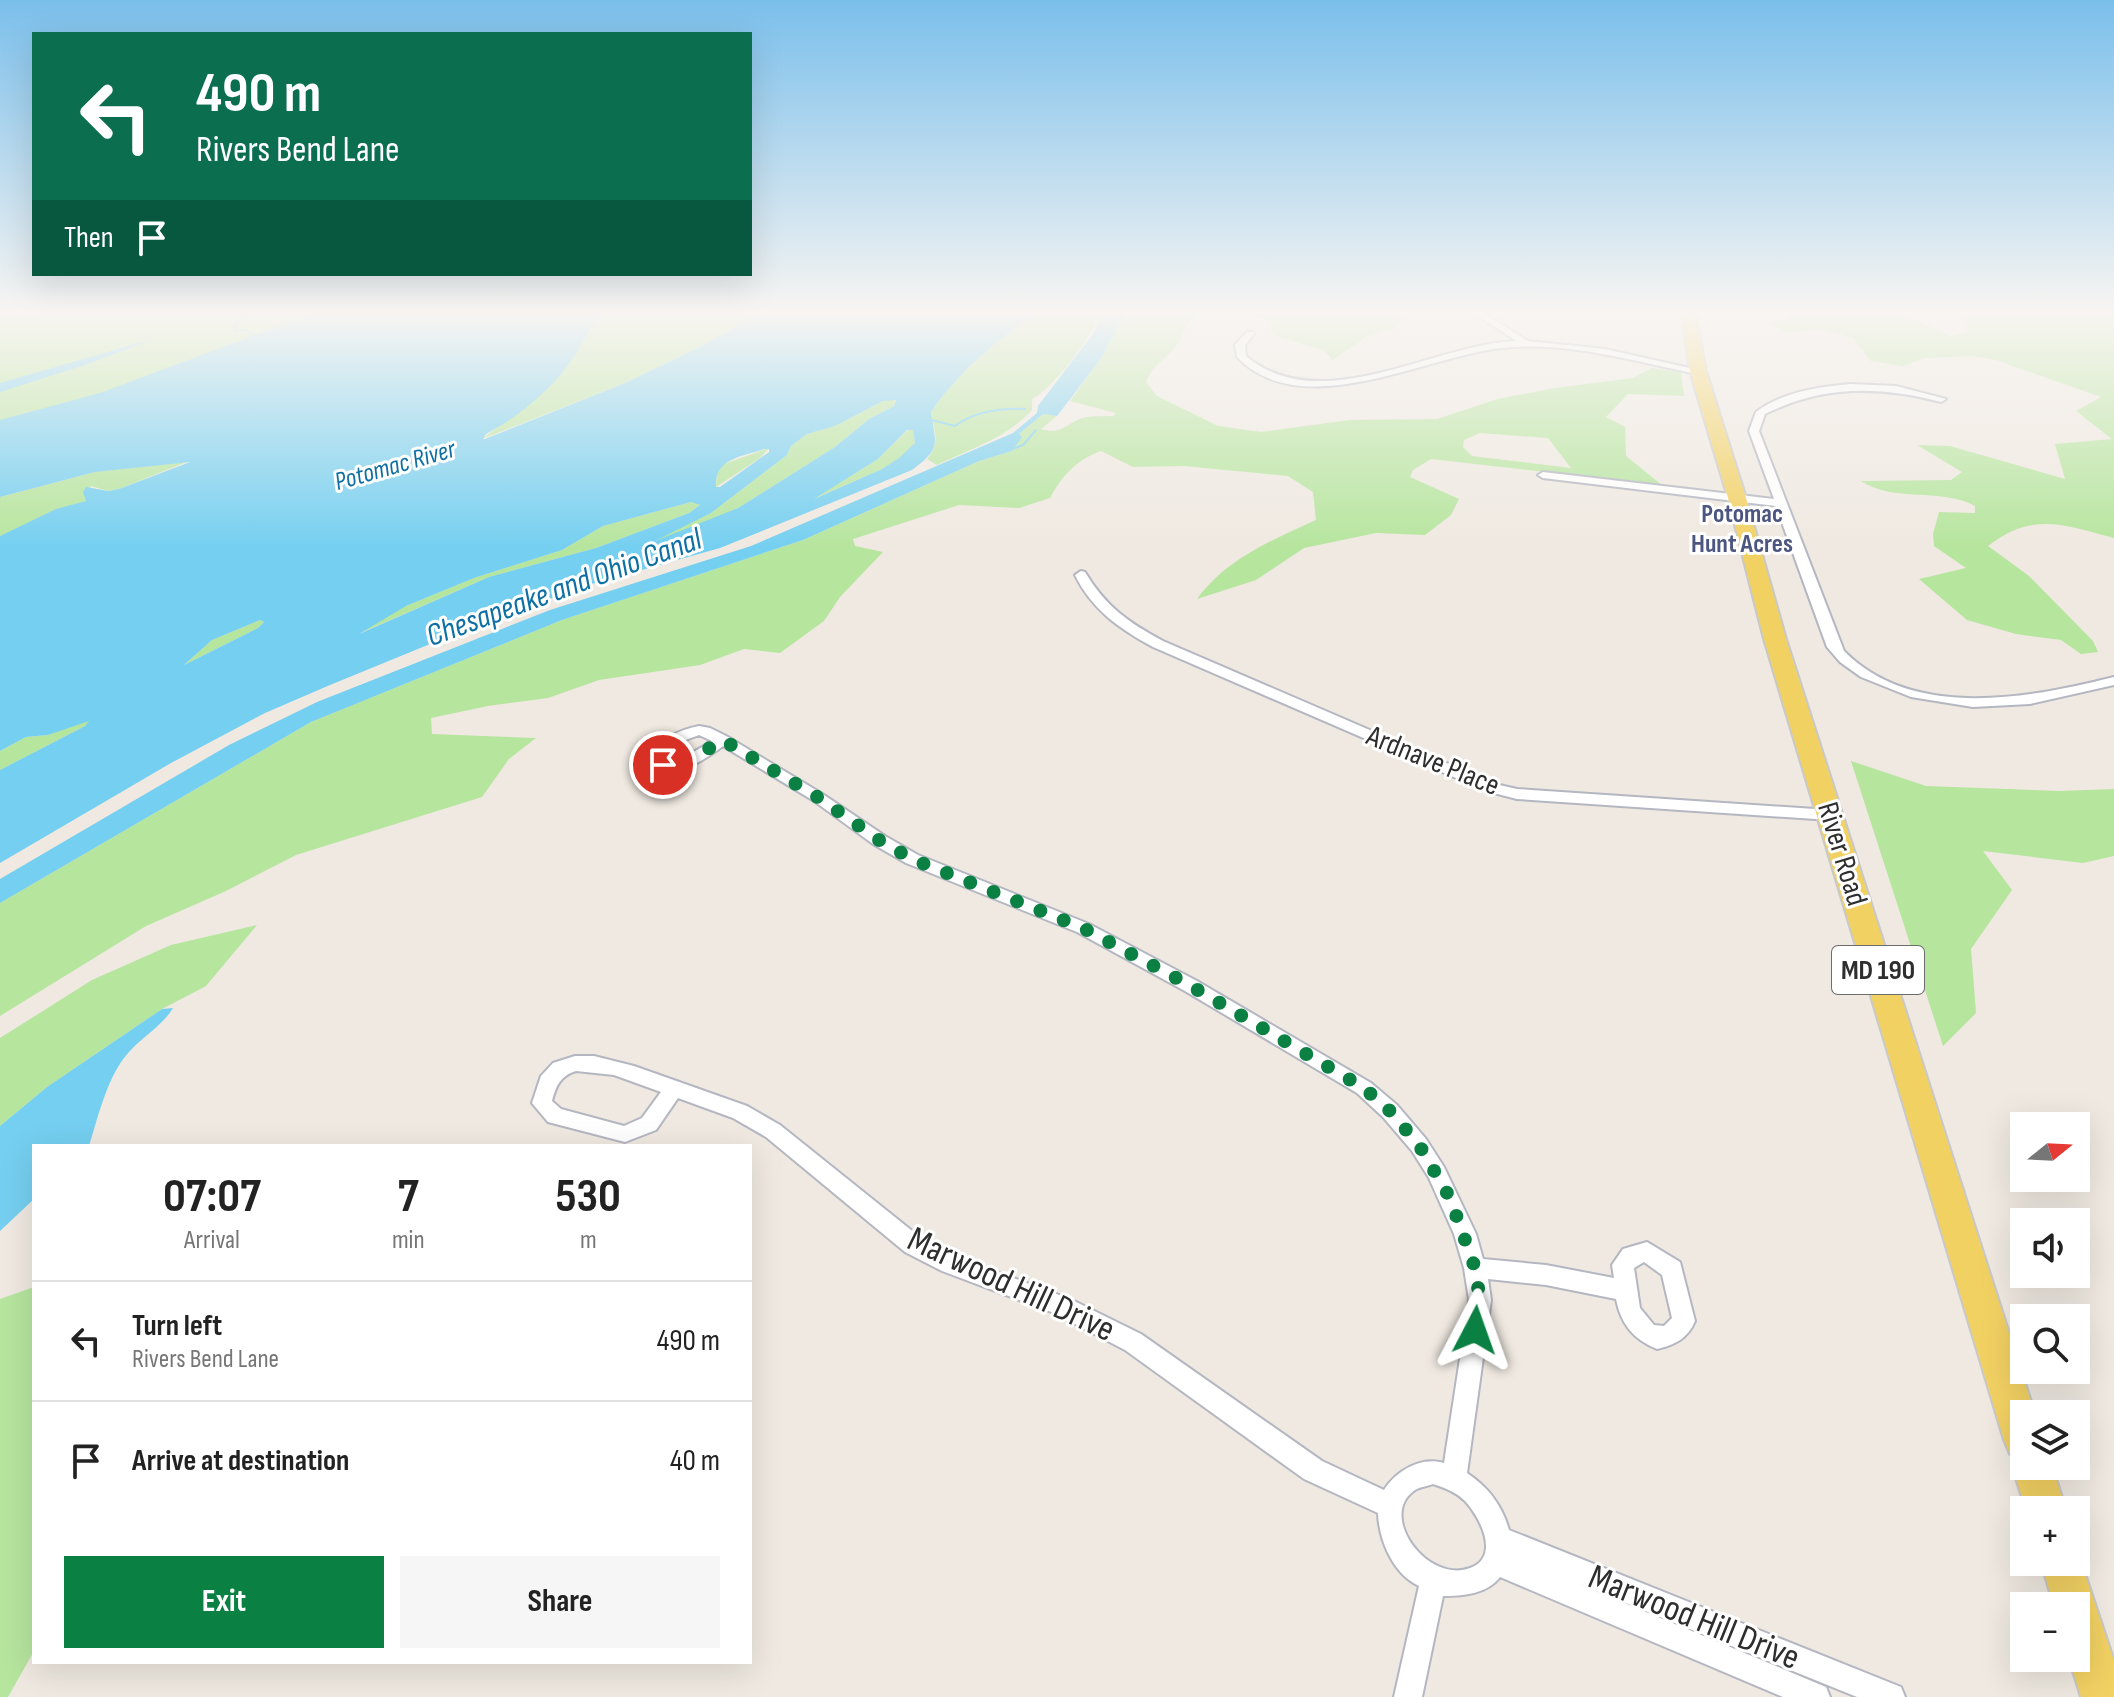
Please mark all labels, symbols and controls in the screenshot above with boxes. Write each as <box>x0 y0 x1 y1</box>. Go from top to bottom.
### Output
text: 490 m <box>196 61 321 128</box>
icon: left <box>64 64 168 168</box>
text: Rivers Bend Lane <box>196 129 400 172</box>
icon: arrive <box>130 216 174 260</box>
text: Then <box>64 220 114 256</box>
water label: Potomac River <box>331 434 461 498</box>
district label: Potomac Hunt Acres <box>1691 499 1793 560</box>
water label: Chesapeake and Ohio Canal <box>421 520 708 656</box>
street label: Ardnave Place <box>1360 718 1505 804</box>
pin <box>629 731 697 799</box>
icon: arrive <box>641 743 685 787</box>
street label: River Road <box>1809 798 1875 910</box>
road number: MD 190 <box>1832 946 1924 994</box>
north arrow <box>2010 1112 2090 1192</box>
map controls <box>2010 1112 2090 1672</box>
text: 07:07 <box>163 1168 261 1225</box>
text: 7 <box>398 1168 419 1225</box>
text: 530 <box>556 1168 621 1225</box>
button: sound <box>2010 1208 2090 1288</box>
street label: Marwood Hill Drive <box>901 1218 1121 1352</box>
text: Arrival <box>184 1225 240 1256</box>
text: min <box>392 1225 425 1256</box>
text: m <box>580 1225 597 1256</box>
position arrow <box>1433 1288 1517 1372</box>
button: search <box>2010 1304 2090 1384</box>
text: Turn left <box>132 1308 222 1344</box>
icon: left <box>64 1319 108 1363</box>
text: 490 m <box>657 1323 720 1359</box>
text: Rivers Bend Lane <box>132 1344 279 1375</box>
button: layers <box>2010 1400 2090 1480</box>
icon: arrive <box>64 1439 108 1483</box>
text: Arrive at destination <box>132 1443 349 1479</box>
text: 40 m <box>670 1443 720 1479</box>
button: + <box>2010 1496 2090 1576</box>
button: Exit <box>64 1556 384 1648</box>
button: Share <box>400 1556 720 1648</box>
street label: Marwood Hill Drive <box>1582 1556 1806 1680</box>
button: − <box>2010 1592 2090 1672</box>

